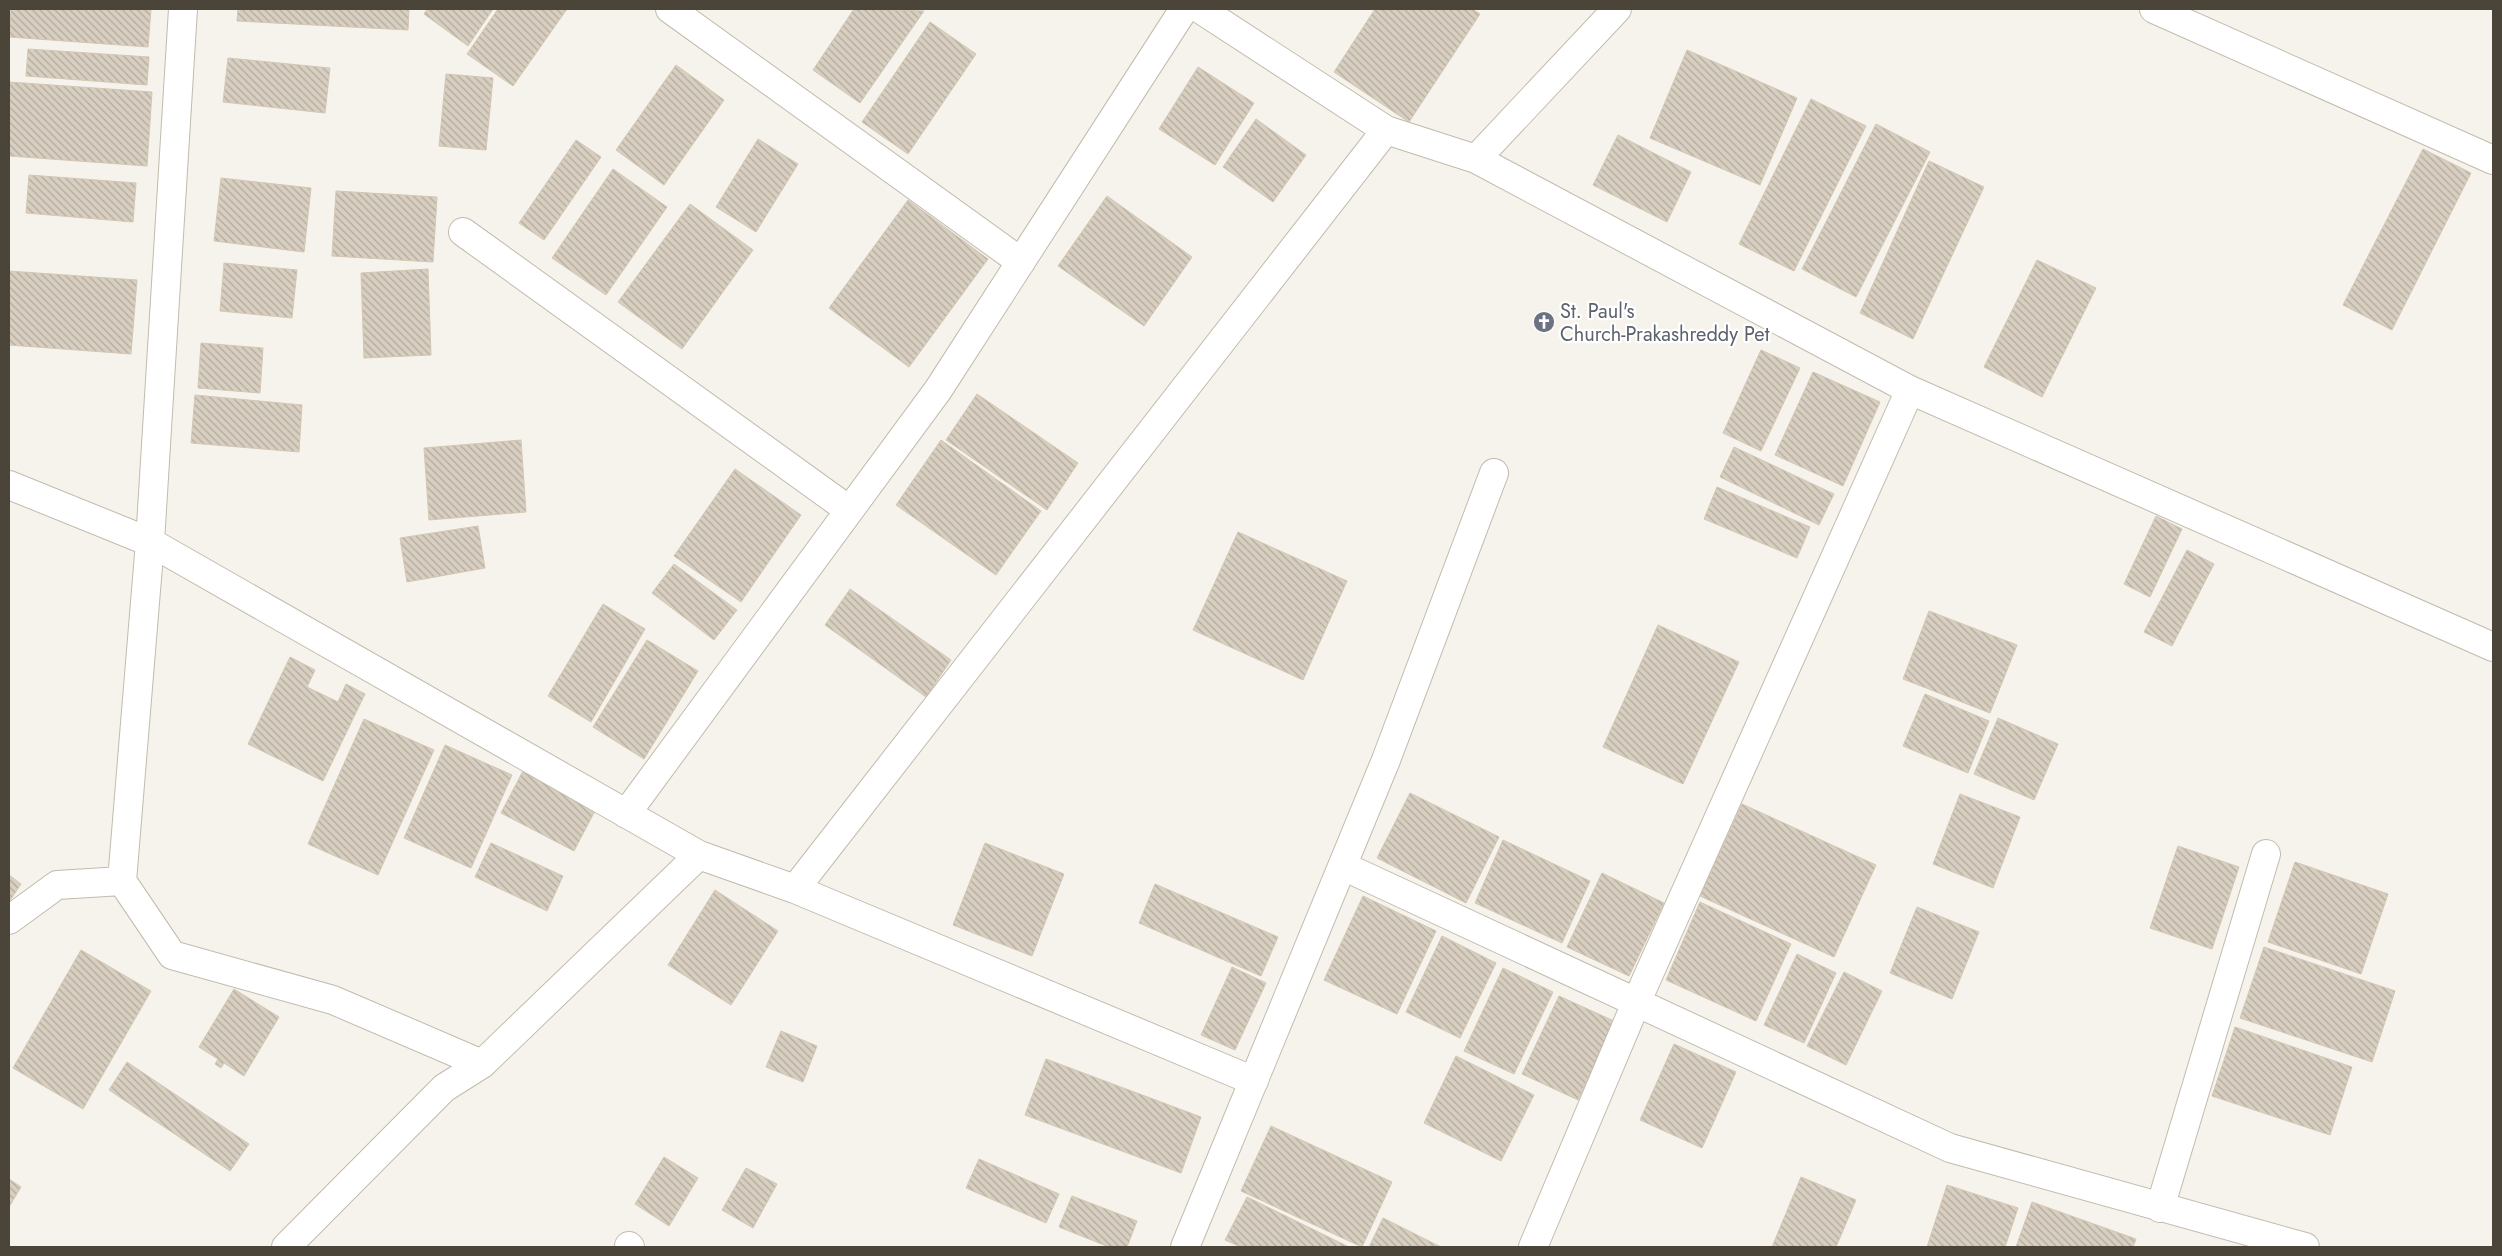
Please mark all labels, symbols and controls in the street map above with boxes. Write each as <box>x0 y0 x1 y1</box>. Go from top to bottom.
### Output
place label: St. Paul's Church-Prakashreddy Pet <box>1560 297 1770 349</box>
church icon: St. Paul's Church-Prakashreddy Pet <box>1532 310 1556 334</box>

